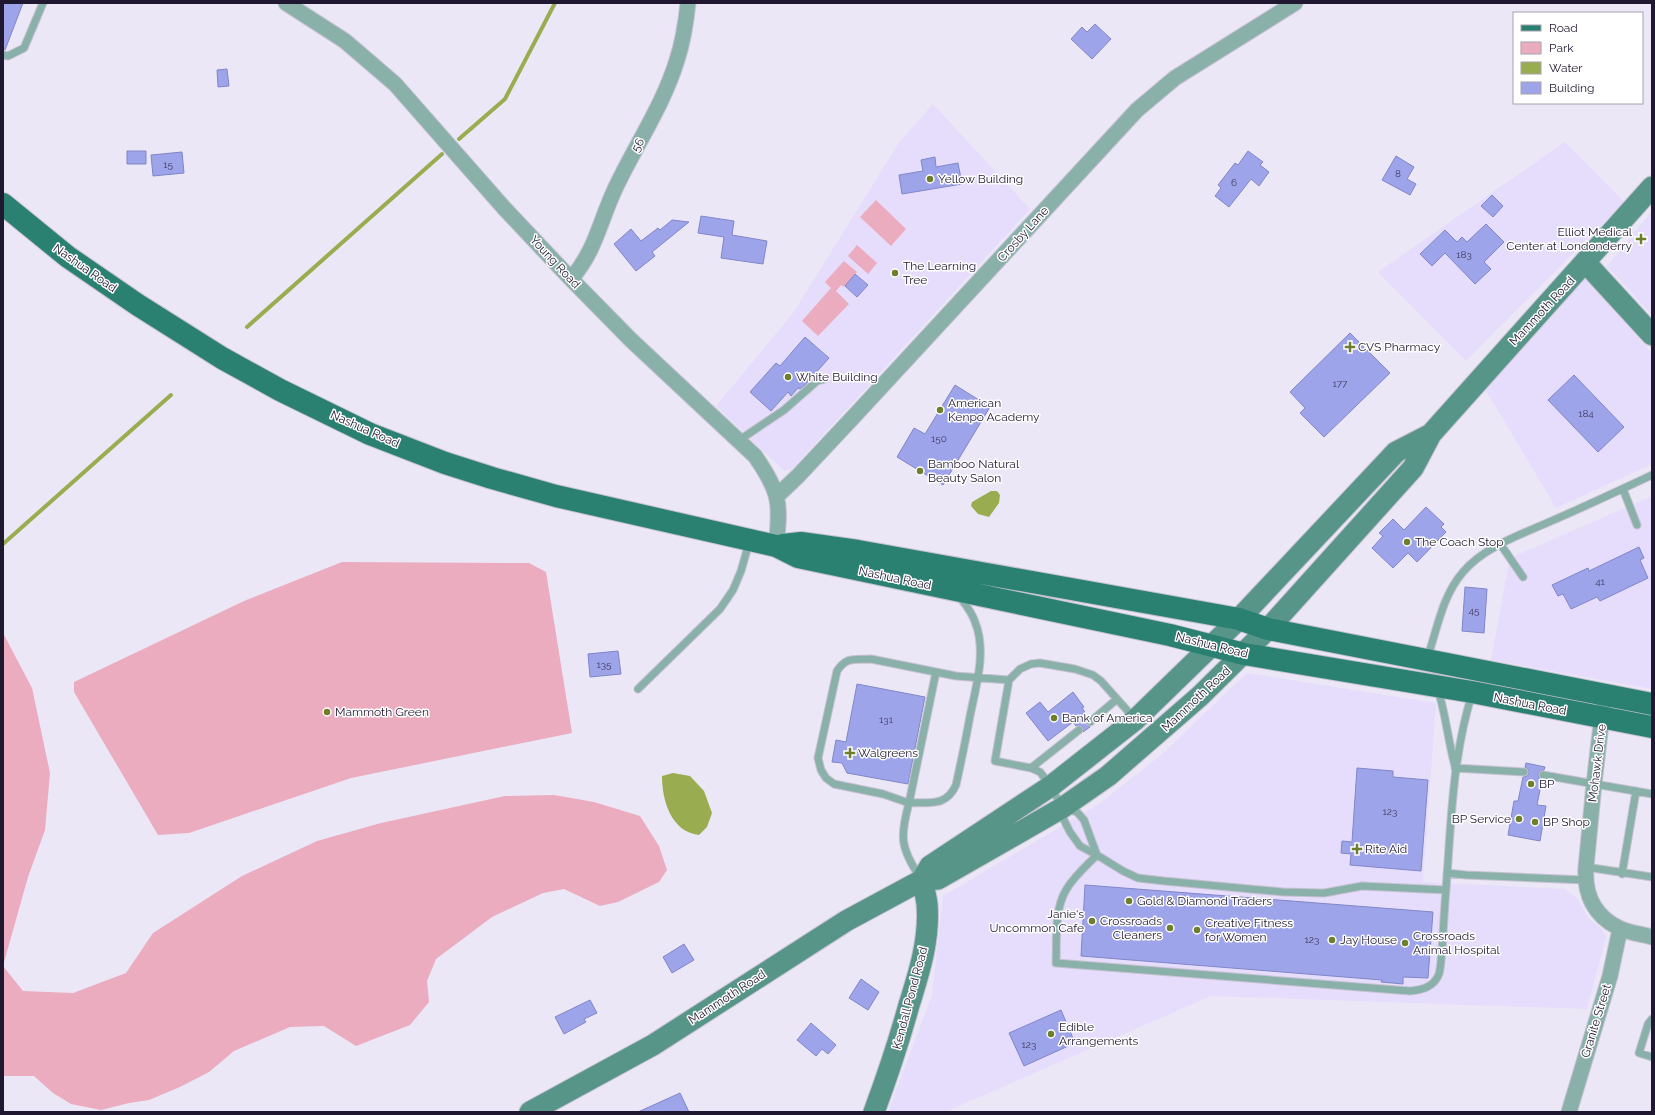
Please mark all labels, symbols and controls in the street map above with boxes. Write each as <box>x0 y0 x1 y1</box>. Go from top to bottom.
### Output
legend <box>1513 12 1643 104</box>
text: Road <box>1549 21 1578 35</box>
text: Park <box>1549 41 1574 55</box>
text: Water <box>1549 61 1583 75</box>
text: Building <box>1549 81 1595 95</box>
street label: 56 <box>629 136 647 154</box>
house number: 15 <box>163 159 173 170</box>
house number: 8 <box>1395 168 1401 179</box>
place label: Yellow Building <box>938 172 1023 186</box>
marker: Yellow Building <box>925 174 935 184</box>
house number: 6 <box>1231 177 1237 188</box>
street label: Crosby Lane <box>995 204 1051 264</box>
place label: Elliot Medical Center at Londonderry <box>1506 225 1633 253</box>
street label: Young Road <box>527 233 583 291</box>
marker: Elliot Medical Center at Londonderry <box>1635 233 1647 245</box>
street label: Nashua Road <box>51 241 119 295</box>
house number: 183 <box>1456 249 1472 260</box>
place label: The Learning Tree <box>903 259 976 287</box>
marker: The Learning Tree <box>890 268 900 278</box>
street label: Mammoth Road <box>1507 274 1577 348</box>
place label: CVS Pharmacy <box>1358 340 1441 354</box>
marker: CVS Pharmacy <box>1345 342 1355 352</box>
place label: White Building <box>796 370 878 384</box>
marker: White Building <box>783 372 793 382</box>
house number: 177 <box>1333 378 1348 389</box>
place label: American Kenpo Academy <box>948 396 1040 424</box>
marker: American Kenpo Academy <box>935 405 945 415</box>
street label: Nashua Road <box>328 408 402 450</box>
house number: 184 <box>1578 408 1594 419</box>
house number: 150 <box>931 433 947 444</box>
place label: Bamboo Natural Beauty Salon <box>928 457 1020 485</box>
marker: Bamboo Natural Beauty Salon <box>915 466 925 476</box>
place label: The Coach Stop <box>1415 535 1504 549</box>
marker: The Coach Stop <box>1402 537 1412 547</box>
street label: Nashua Road <box>857 563 933 593</box>
house number: 41 <box>1595 576 1606 587</box>
house number: 45 <box>1469 605 1480 616</box>
street label: Nashua Road <box>1174 629 1250 661</box>
house number: 135 <box>596 659 612 670</box>
street label: Mammoth Road <box>1159 664 1233 734</box>
street label: Nashua Road <box>1492 690 1568 718</box>
place label: Mammoth Green <box>335 705 429 719</box>
marker: Mammoth Green <box>322 707 332 717</box>
place label: Bank of America <box>1062 711 1153 725</box>
marker: Bank of America <box>1049 713 1059 723</box>
house number: 131 <box>879 714 894 725</box>
street label: Mohawk Drive <box>1585 723 1609 803</box>
place label: Walgreens <box>858 746 918 760</box>
marker: Walgreens <box>845 748 855 758</box>
place label: BP <box>1539 777 1555 791</box>
marker: BP <box>1526 779 1536 789</box>
house number: 123 <box>1383 806 1397 817</box>
place label: BP Service <box>1452 812 1511 826</box>
marker: BP Service <box>1514 814 1524 824</box>
place label: BP Shop <box>1543 815 1590 829</box>
marker: BP Shop <box>1530 817 1540 827</box>
place label: Rite Aid <box>1365 842 1407 856</box>
marker: Rite Aid <box>1352 844 1362 854</box>
place label: Gold & Diamond Traders <box>1137 894 1272 908</box>
marker: Gold & Diamond Traders <box>1124 896 1134 906</box>
place label: Janie's Uncommon Cafe <box>990 907 1084 935</box>
place label: Crossroads Cleaners <box>1100 914 1162 942</box>
marker: Janie's Uncommon Cafe <box>1087 916 1097 926</box>
place label: Creative Fitness for Women <box>1205 916 1293 944</box>
marker: Crossroads Cleaners <box>1165 923 1175 933</box>
marker: Creative Fitness for Women <box>1192 925 1202 935</box>
place label: Crossroads Animal Hospital <box>1413 929 1501 957</box>
place label: Jay House <box>1340 933 1397 947</box>
house number: 123 <box>1305 934 1319 945</box>
marker: Jay House <box>1327 935 1337 945</box>
marker: Crossroads Animal Hospital <box>1400 938 1410 948</box>
street label: Kendall Pond Road <box>890 945 930 1051</box>
street label: Mammoth Road <box>686 967 768 1027</box>
street label: Granite Street <box>1578 983 1614 1059</box>
place label: Edible Arrangements <box>1059 1020 1139 1048</box>
marker: Edible Arrangements <box>1046 1029 1056 1039</box>
house number: 123 <box>1022 1039 1036 1050</box>

